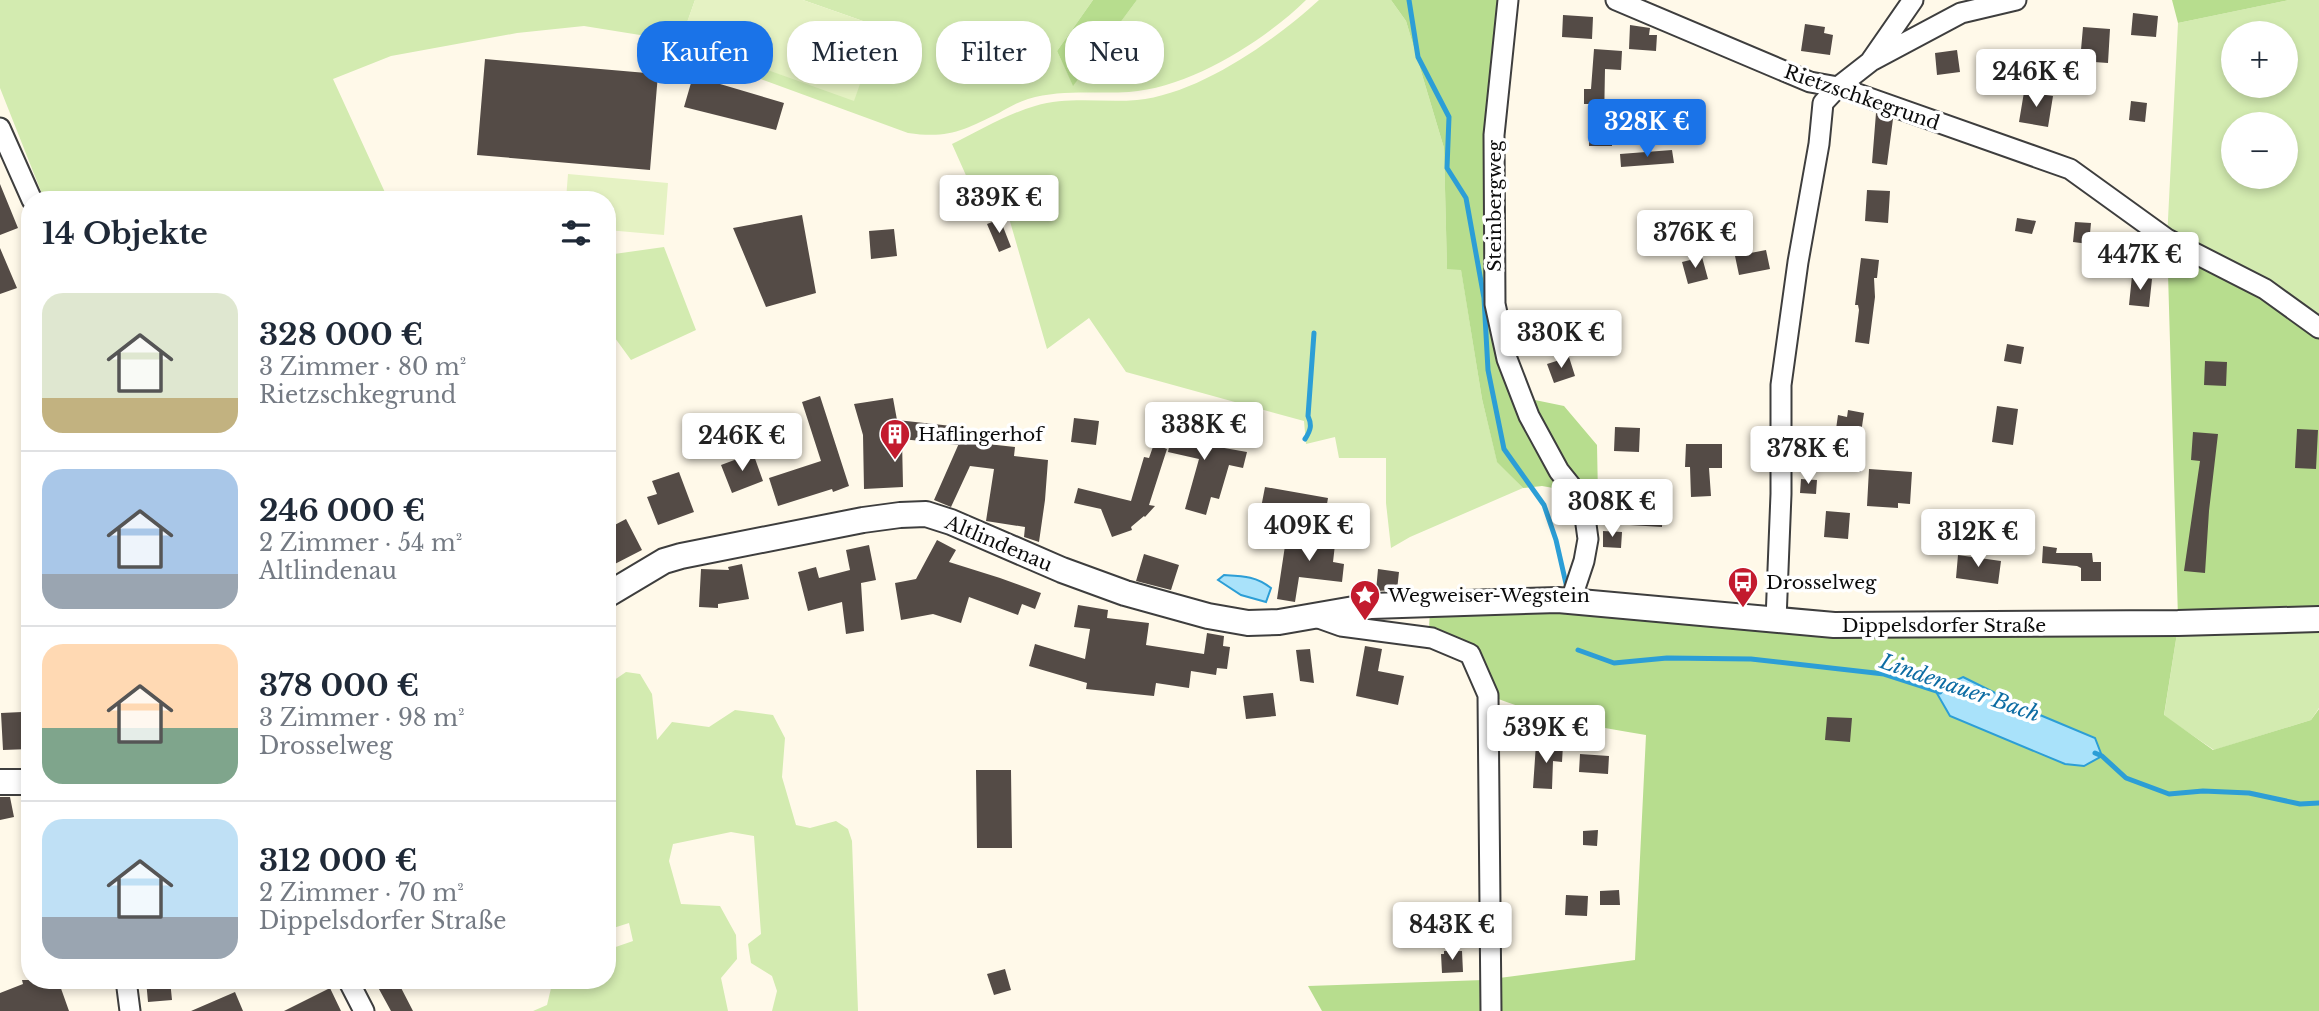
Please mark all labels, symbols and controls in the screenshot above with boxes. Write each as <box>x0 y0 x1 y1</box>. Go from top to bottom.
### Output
chip: Kaufen <box>637 21 773 84</box>
chip: Mieten <box>787 21 922 84</box>
chip: Filter <box>936 21 1051 84</box>
chip: Neu <box>1065 21 1164 84</box>
map controls <box>2221 21 2298 189</box>
button: + <box>2221 21 2298 98</box>
pin: 246K € <box>1979 50 2093 109</box>
text: 246K € <box>1992 58 2080 86</box>
street label: Rietzschkegrund <box>1781 60 1943 135</box>
pin: 328K € <box>1590 100 1704 159</box>
text: 328K € <box>1604 108 1690 136</box>
button: − <box>2221 112 2298 189</box>
street label: Steinbergweg <box>1483 140 1506 272</box>
pin: 339K € <box>942 176 1056 235</box>
text: 339K € <box>956 184 1042 212</box>
pin: 376K € <box>1638 210 1752 270</box>
icon: filters <box>557 214 595 252</box>
text: 14 Objekte <box>42 215 208 252</box>
text: 376K € <box>1653 219 1737 247</box>
pin: 447K € <box>2083 232 2197 292</box>
text: 447K € <box>2098 241 2182 269</box>
pin: 330K € <box>1504 310 1618 370</box>
text: 328 000 € <box>259 316 423 353</box>
text: 330K € <box>1517 319 1605 347</box>
icon: home <box>98 321 182 405</box>
text: 3 Zimmer · 80 m² <box>259 353 466 381</box>
text: Rietzschkegrund <box>259 381 456 409</box>
pin: 338K € <box>1147 402 1261 462</box>
text: 338K € <box>1161 411 1247 439</box>
pin: 246K € <box>685 414 799 473</box>
building icon: Haflingerhof <box>878 417 912 461</box>
text: 246K € <box>698 422 786 450</box>
place label: Haflingerhof <box>918 423 1045 446</box>
pin: 378K € <box>1751 426 1865 486</box>
text: 378K € <box>1766 435 1850 463</box>
pin: 308K € <box>1555 480 1669 539</box>
text: 308K € <box>1568 488 1656 516</box>
text: 246 000 € <box>259 492 425 529</box>
icon: home <box>98 497 182 581</box>
pin: 409K € <box>1252 504 1366 563</box>
street label: Altlindenau <box>941 510 1056 576</box>
pin: 312K € <box>1921 510 2035 569</box>
text: 409K € <box>1264 512 1354 540</box>
text: 312K € <box>1937 518 2019 546</box>
text: 2 Zimmer · 54 m² <box>259 529 462 557</box>
text: Altlindenau <box>259 557 397 585</box>
bus stop icon: Drosselweg <box>1726 565 1760 609</box>
place label: Drosselweg <box>1766 571 1877 594</box>
place icon: Wegweiser-Wegstein <box>1348 578 1382 622</box>
place label: Wegweiser-Wegstein <box>1387 584 1590 607</box>
street label: Dippelsdorfer Straße <box>1842 614 2046 637</box>
water label: Lindenauer Bach <box>1876 648 2043 728</box>
text: 378 000 € <box>259 667 419 704</box>
icon: home <box>98 672 182 756</box>
text: 3 Zimmer · 98 m² <box>259 704 465 732</box>
pin: 539K € <box>1489 706 1603 765</box>
text: 539K € <box>1503 714 1589 742</box>
text: Drosselweg <box>259 732 393 760</box>
text: 312 000 € <box>259 842 418 879</box>
icon: home <box>98 847 182 931</box>
text: 2 Zimmer · 70 m² <box>259 879 464 907</box>
pin: 843K € <box>1395 902 1509 962</box>
text: Dippelsdorfer Straße <box>259 907 506 935</box>
text: 843K € <box>1409 911 1495 939</box>

